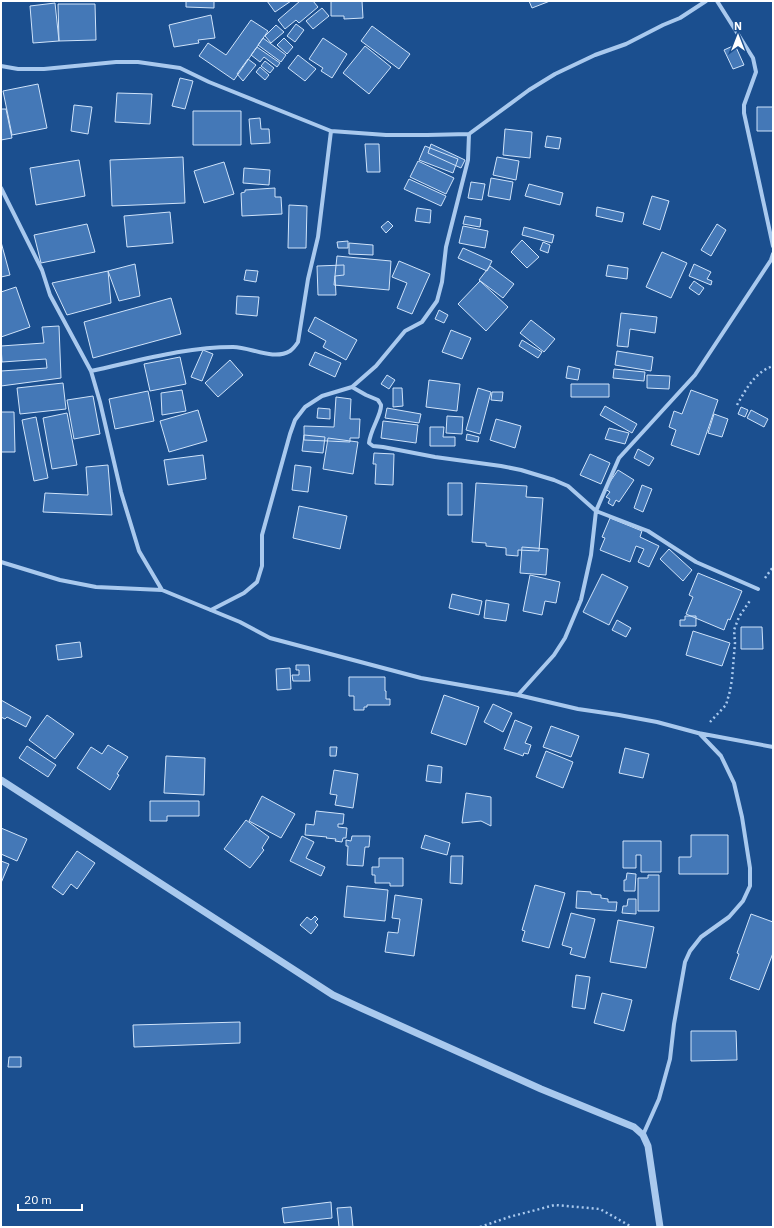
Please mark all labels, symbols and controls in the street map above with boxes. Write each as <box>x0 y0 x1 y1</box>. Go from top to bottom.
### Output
north arrow <box>718 16 758 56</box>
text: N <box>734 19 742 33</box>
scale bar <box>18 1186 82 1212</box>
text: 20 m <box>24 1192 52 1207</box>

